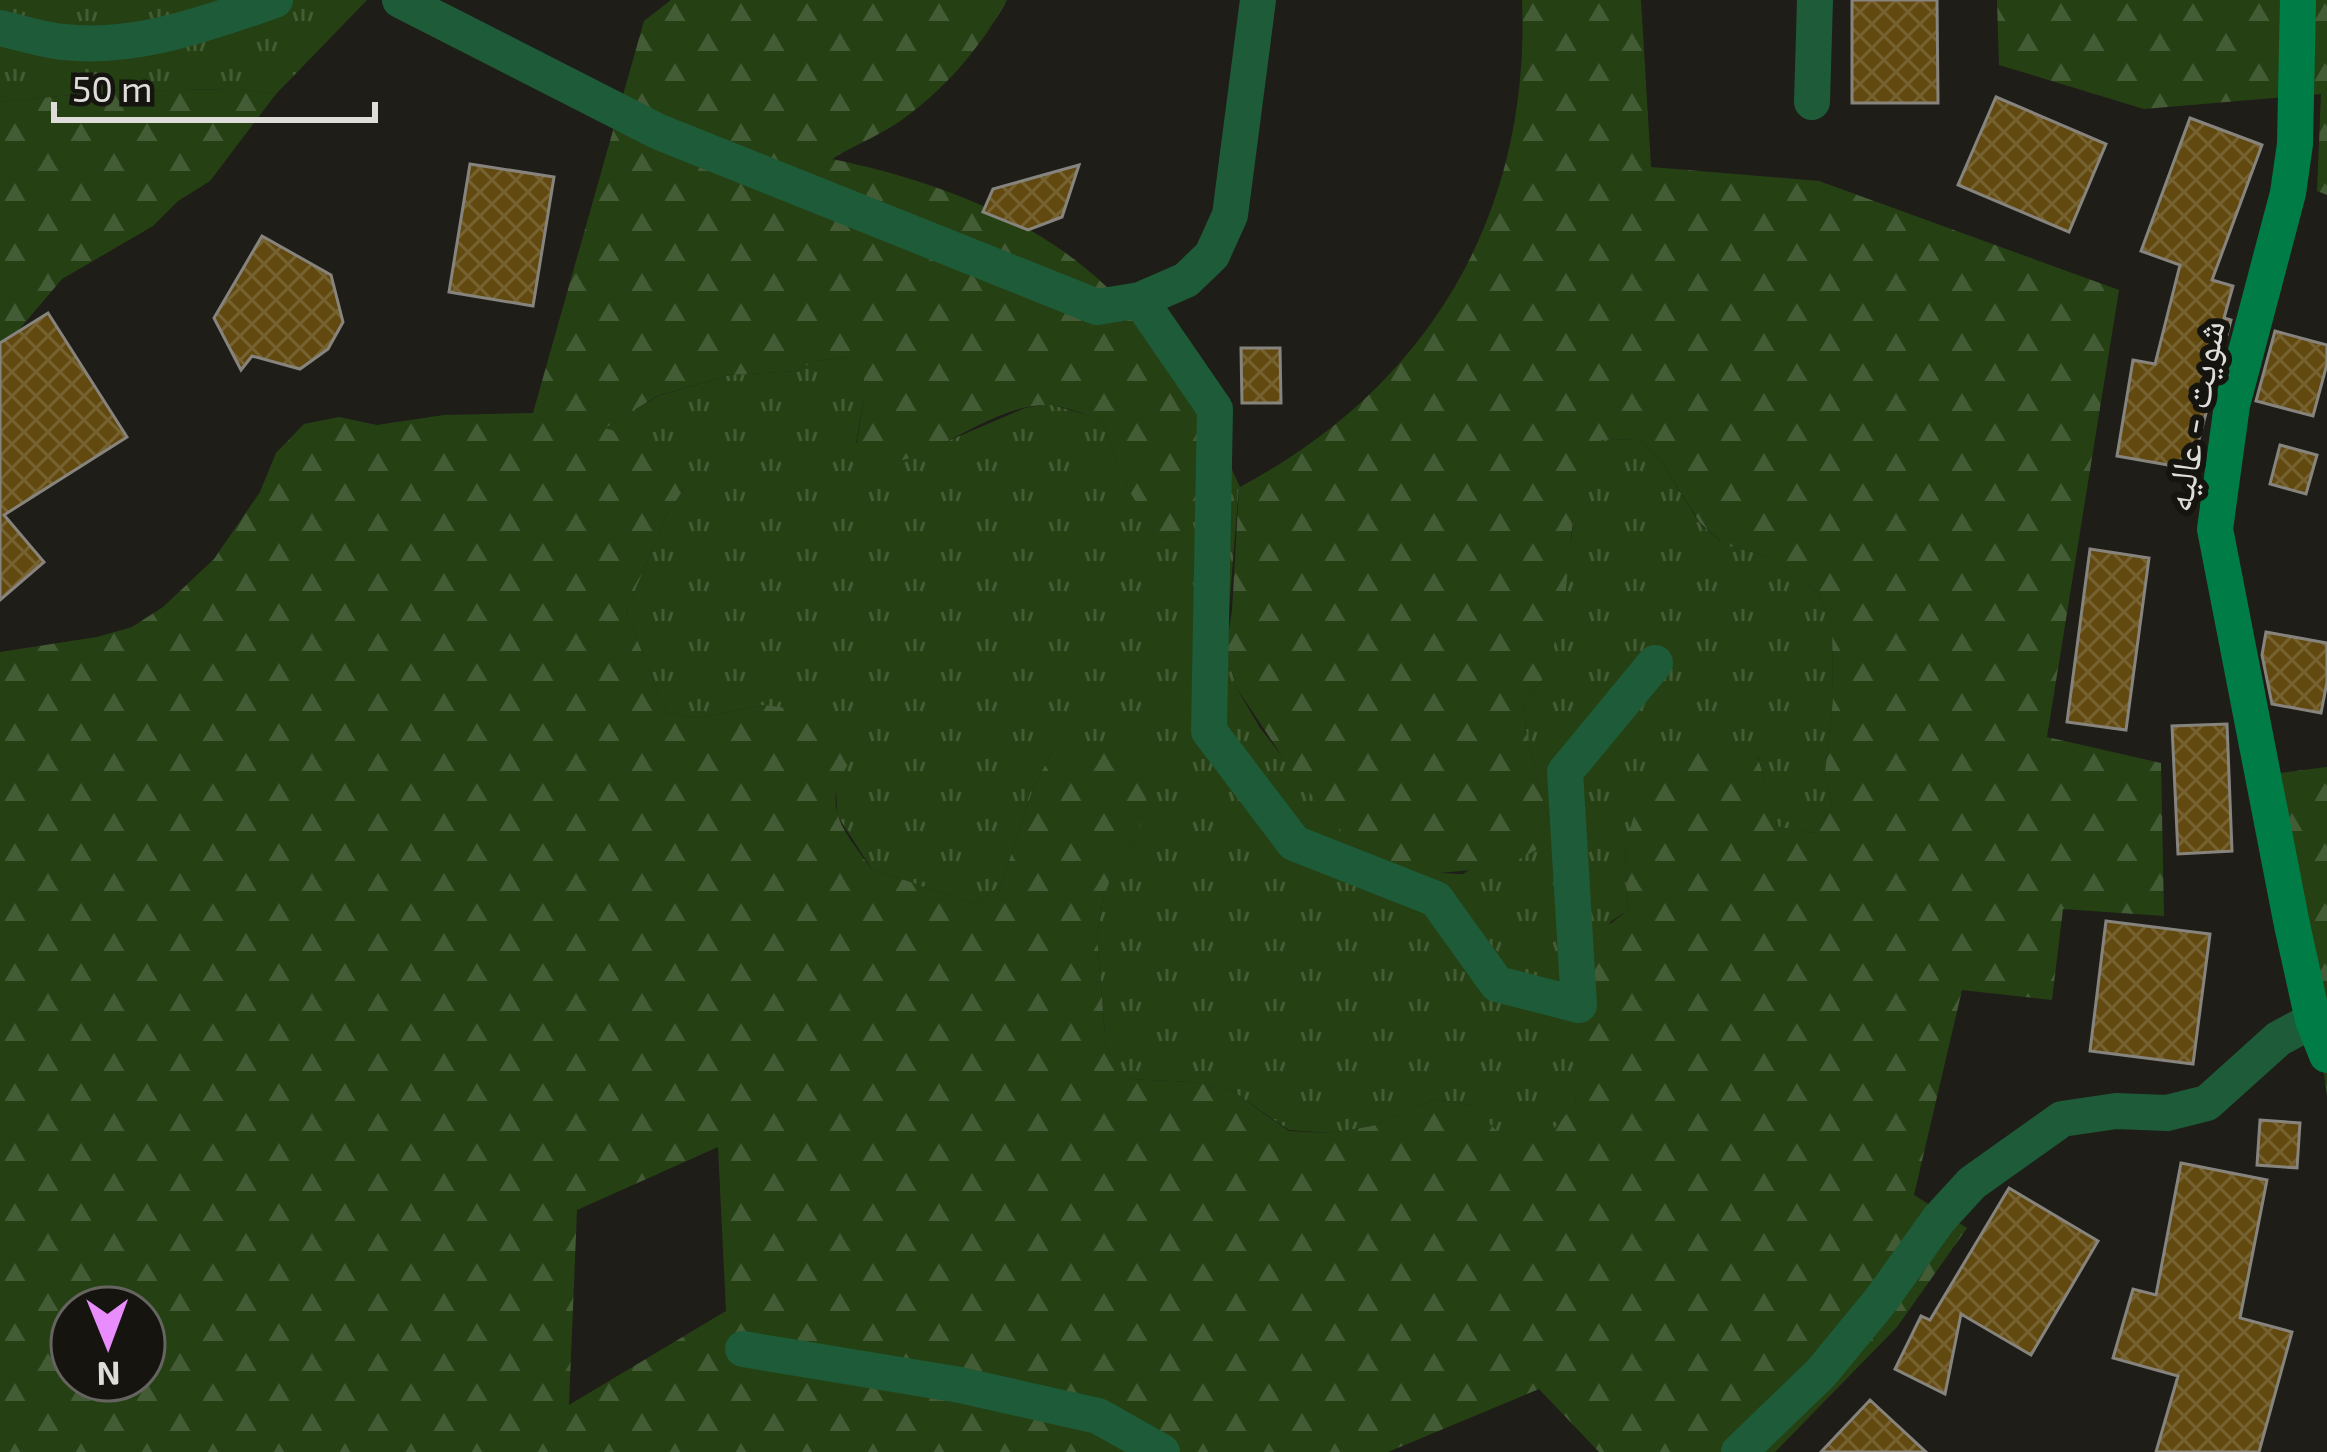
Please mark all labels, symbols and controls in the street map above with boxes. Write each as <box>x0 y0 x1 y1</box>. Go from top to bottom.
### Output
scale bar <box>54 48 375 122</box>
text: 50 m <box>72 66 153 109</box>
street label: شويت - عاليه <box>2153 316 2233 515</box>
north arrow <box>48 1284 168 1404</box>
text: N <box>96 1355 121 1395</box>

